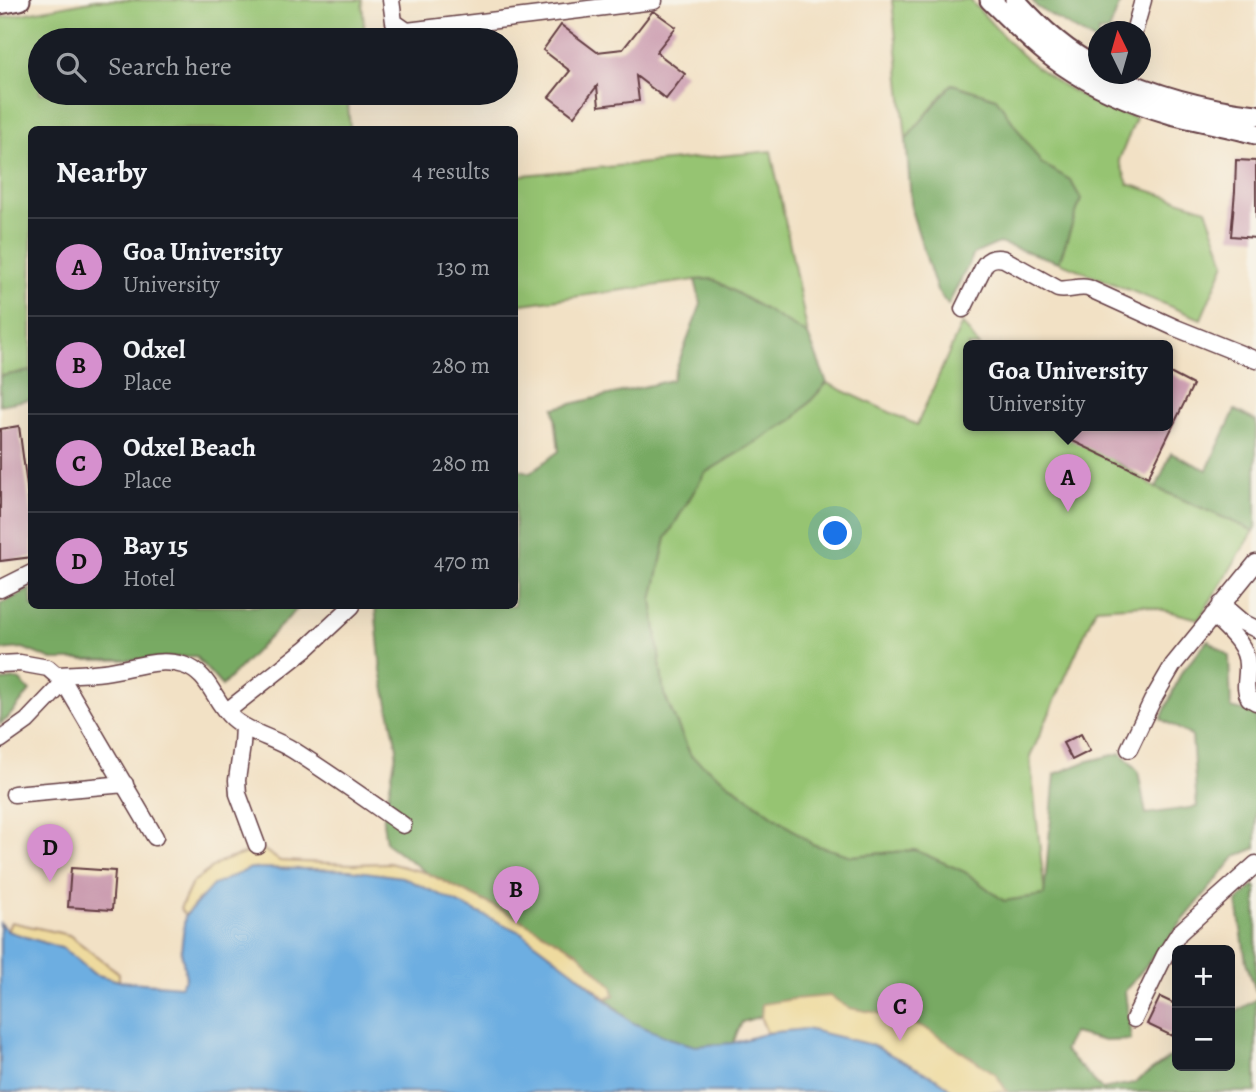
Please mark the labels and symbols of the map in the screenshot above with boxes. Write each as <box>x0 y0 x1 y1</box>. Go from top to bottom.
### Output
north arrow <box>1088 21 1151 84</box>
pin: A <box>1045 454 1091 512</box>
your location <box>818 516 852 550</box>
pin: D <box>27 824 73 882</box>
pin: B <box>493 866 539 924</box>
pin: C <box>877 983 923 1041</box>

